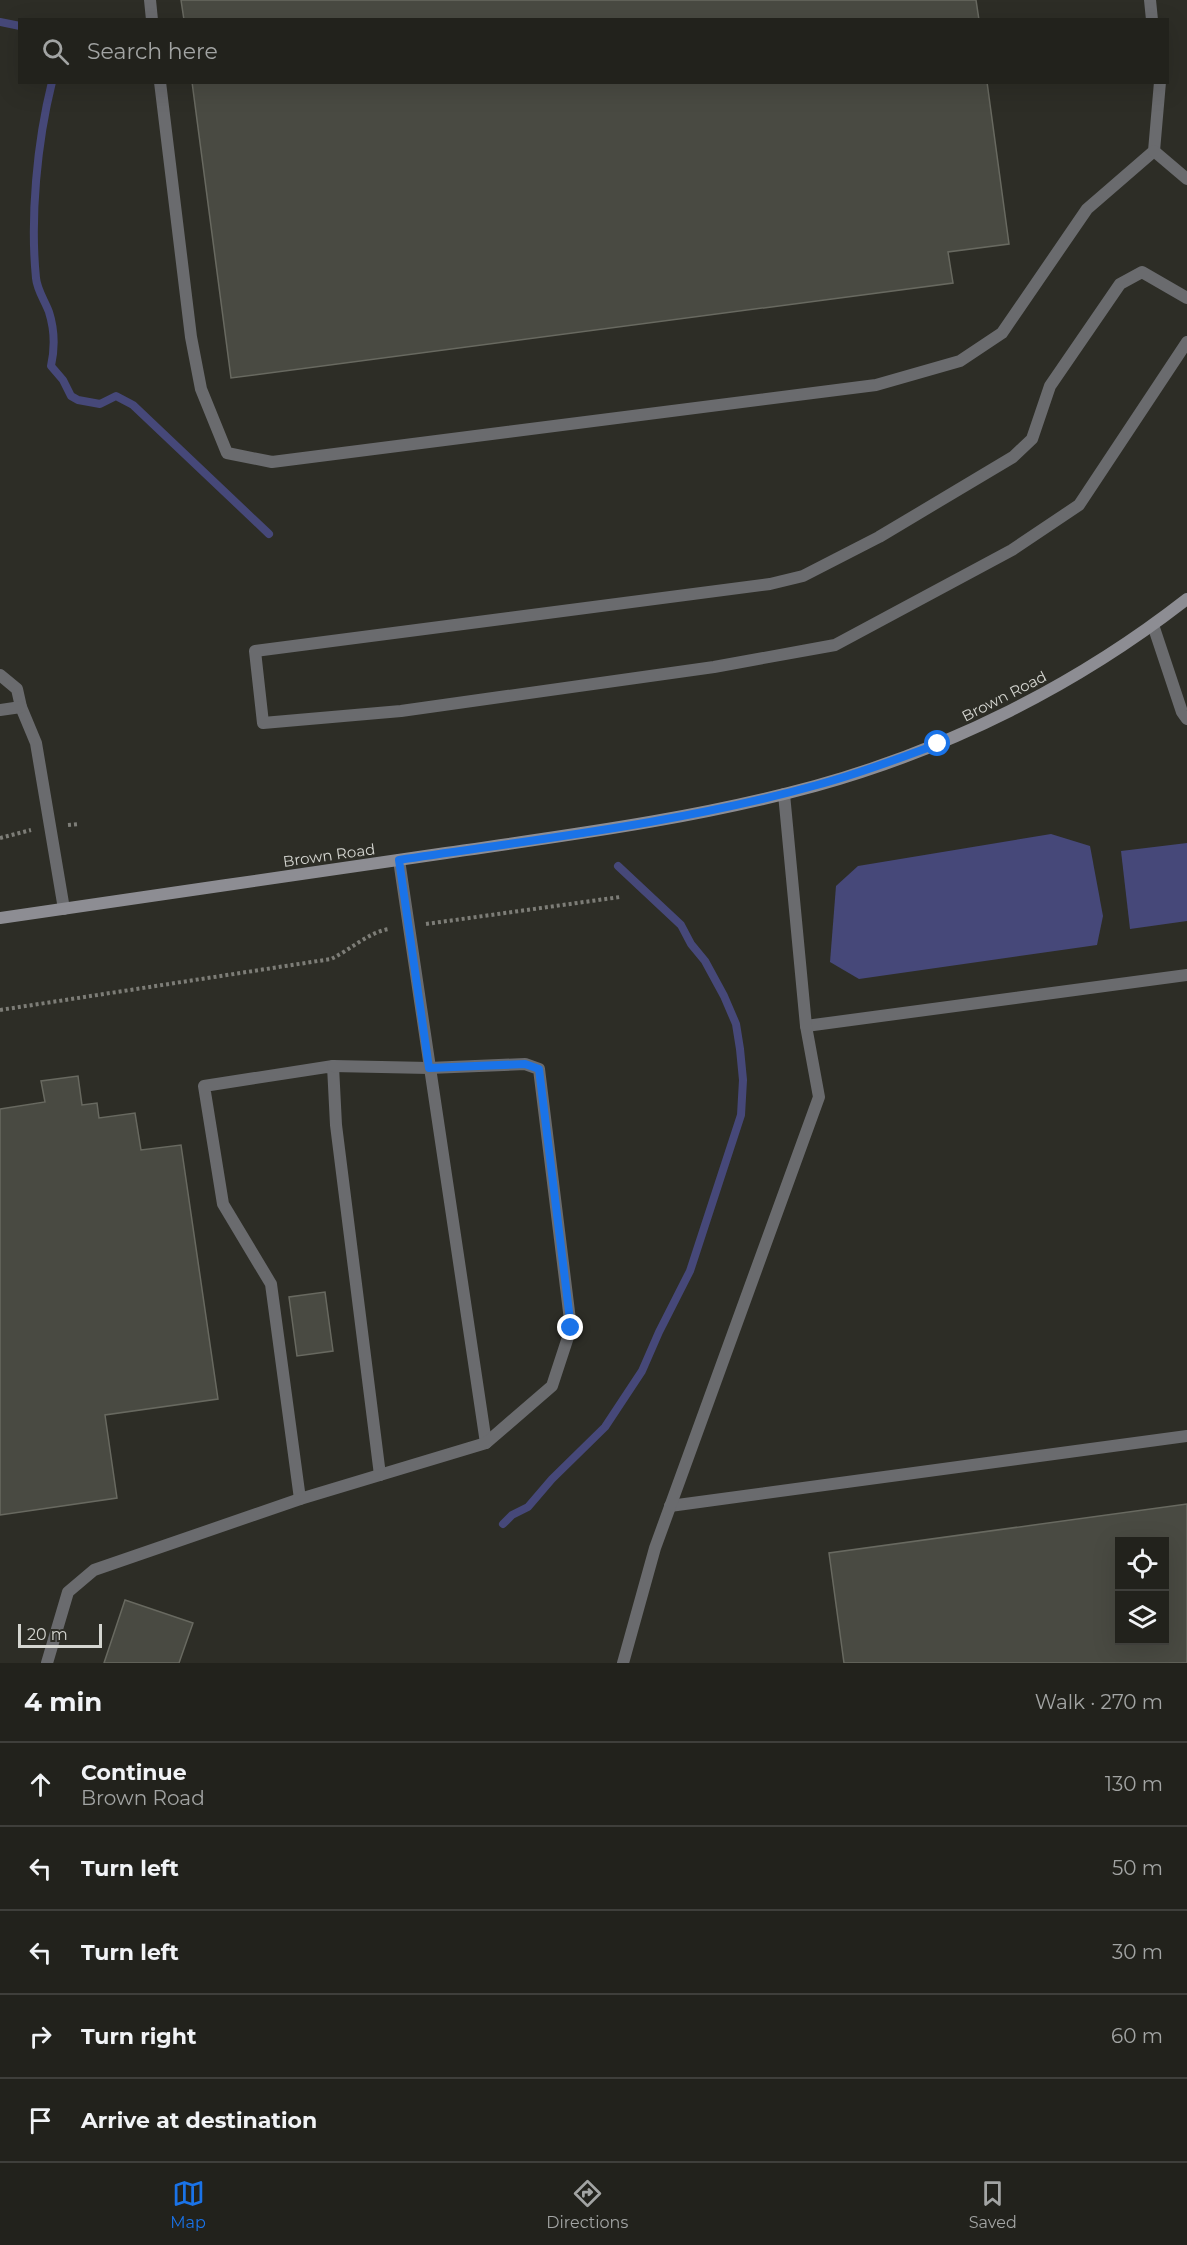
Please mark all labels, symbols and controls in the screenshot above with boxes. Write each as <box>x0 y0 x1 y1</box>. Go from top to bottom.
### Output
search box <box>18 18 1169 84</box>
icon: search <box>39 35 72 68</box>
text: Search here <box>87 38 218 65</box>
street label: Brown Road <box>958 666 1050 726</box>
route start <box>924 730 950 756</box>
street label: Brown Road <box>282 839 376 871</box>
route end <box>557 1314 583 1340</box>
map controls <box>1115 1537 1169 1645</box>
button: locate <box>1115 1537 1169 1591</box>
button: layers <box>1115 1591 1169 1645</box>
scale bar <box>18 1621 102 1648</box>
text: 20 m <box>27 1625 68 1644</box>
text: 4 min <box>24 1686 102 1718</box>
text: Walk · 270 m <box>1035 1690 1163 1714</box>
text: Continue <box>81 1759 187 1786</box>
icon: ahead <box>24 1768 57 1801</box>
text: 130 m <box>1105 1772 1163 1796</box>
text: Brown Road <box>81 1786 205 1810</box>
icon: left <box>24 1852 57 1885</box>
text: Turn left <box>81 1855 179 1882</box>
text: 50 m <box>1112 1856 1163 1880</box>
icon: left <box>24 1936 57 1969</box>
text: Turn left <box>81 1939 179 1966</box>
text: 30 m <box>1112 1940 1163 1964</box>
icon: right <box>24 2020 57 2053</box>
text: Turn right <box>81 2023 196 2050</box>
text: 60 m <box>1111 2024 1163 2048</box>
icon: arrive <box>24 2104 57 2137</box>
text: Arrive at destination <box>81 2107 317 2134</box>
tab: Map <box>170 2177 206 2232</box>
tab: Directions <box>546 2177 628 2232</box>
tab: Saved <box>969 2177 1017 2232</box>

